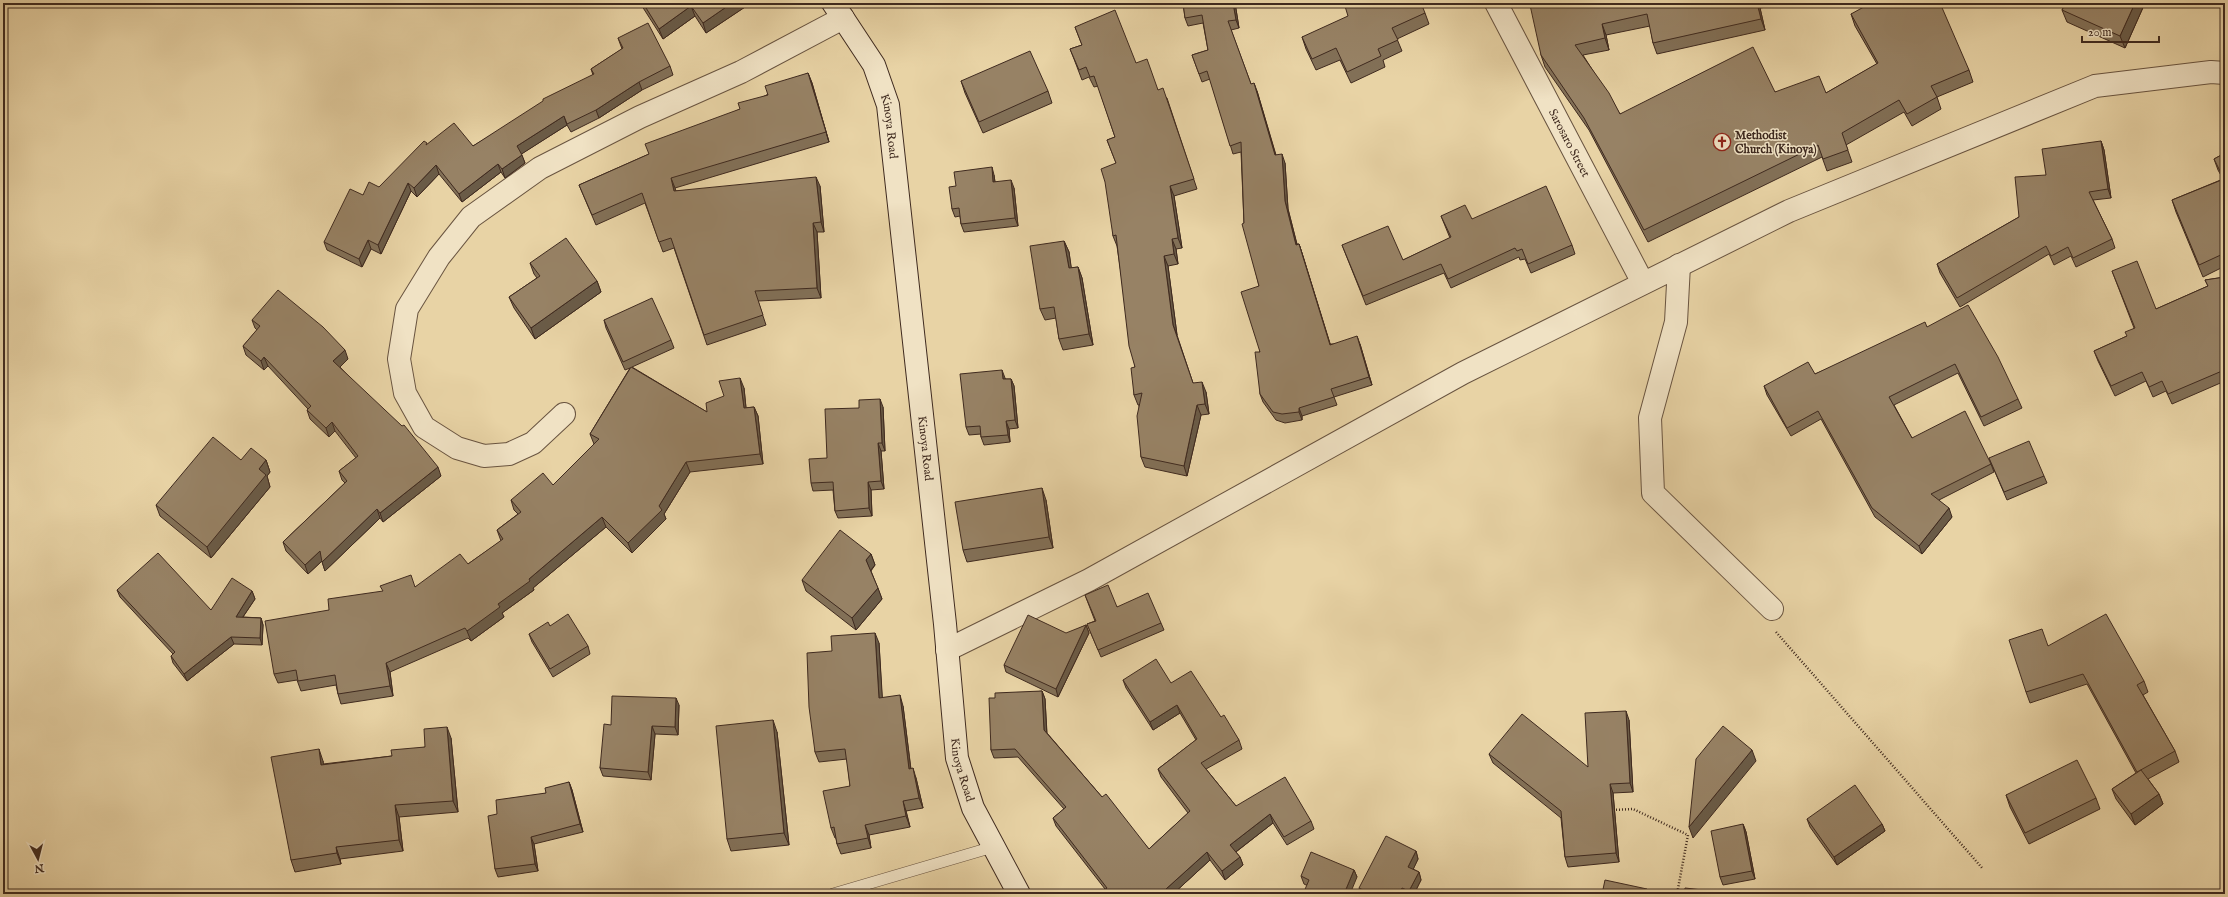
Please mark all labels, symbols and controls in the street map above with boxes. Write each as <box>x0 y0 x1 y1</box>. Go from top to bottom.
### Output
scale bar <box>2082 18 2159 44</box>
text: 20 m <box>2088 25 2111 40</box>
street label: Kinoya Road <box>877 92 901 160</box>
street label: Sarosaro Street <box>1545 106 1594 180</box>
place label: Methodist Church (Kinoya) <box>1735 128 1816 158</box>
church icon: Methodist Church (Kinoya) <box>1712 132 1732 152</box>
street label: Kinoya Road <box>915 415 937 482</box>
street label: Kinoya Road <box>948 737 978 804</box>
north arrow <box>18 839 58 879</box>
text: N <box>33 860 46 876</box>

